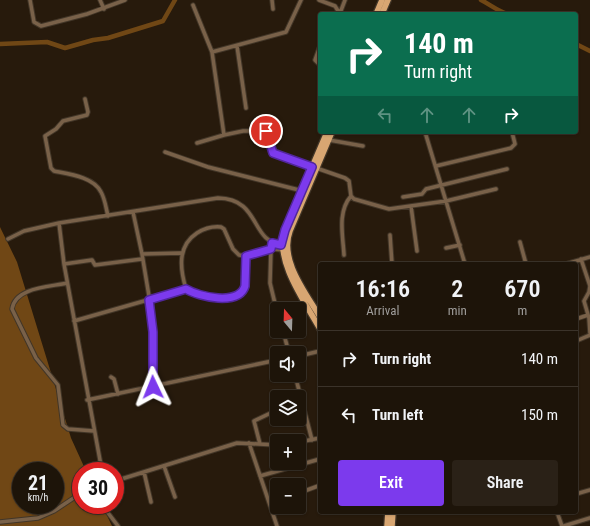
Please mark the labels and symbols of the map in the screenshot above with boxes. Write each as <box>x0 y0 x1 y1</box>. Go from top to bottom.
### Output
pin <box>249 114 283 148</box>
north arrow <box>270 302 306 338</box>
position arrow <box>132 366 174 408</box>
speed limit sign: 30 <box>72 462 124 514</box>

